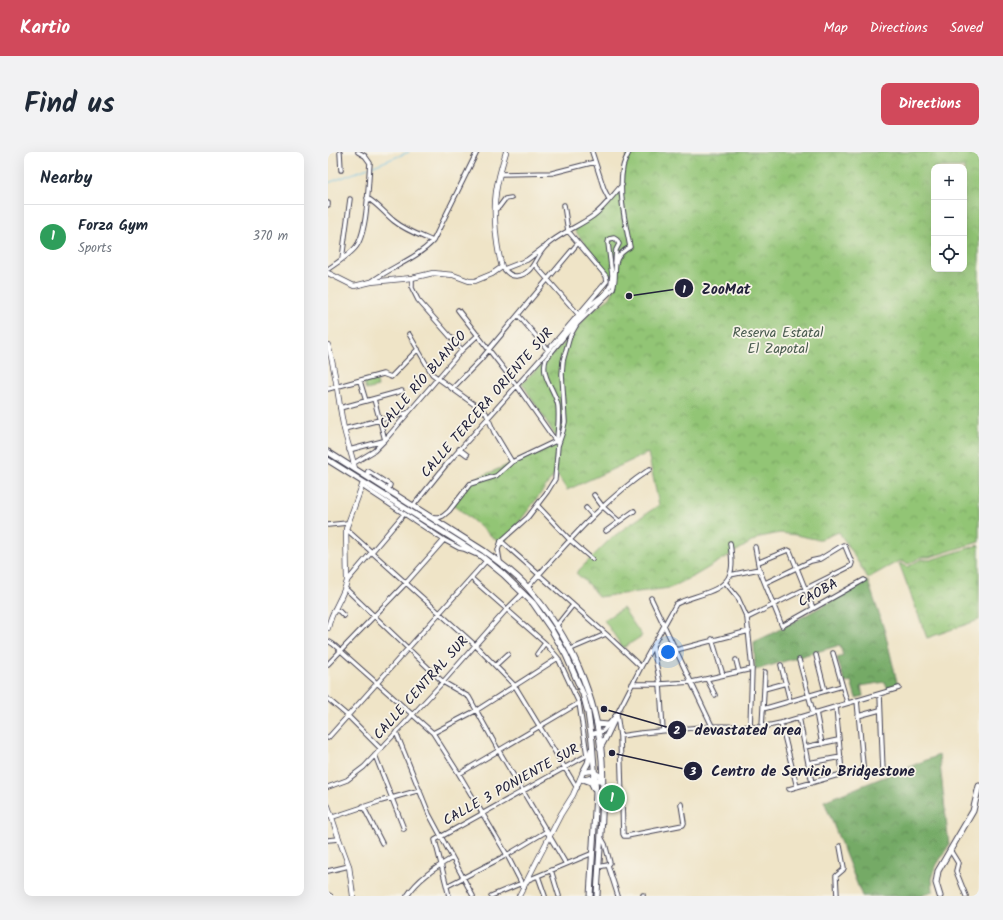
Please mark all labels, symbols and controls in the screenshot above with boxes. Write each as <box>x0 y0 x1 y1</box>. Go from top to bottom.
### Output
text: Kartio <box>20 13 70 43</box>
text: Map <box>823 17 848 39</box>
text: Directions <box>870 17 928 39</box>
text: Saved <box>950 17 983 39</box>
text: Find us <box>24 82 115 127</box>
button: Directions <box>881 83 979 125</box>
map controls <box>931 164 967 272</box>
button: + <box>931 164 967 200</box>
text: Nearby <box>40 165 92 192</box>
button: − <box>931 200 967 236</box>
text: Forza Gym <box>78 214 148 238</box>
text: 1 <box>51 226 55 247</box>
text: 370 m <box>253 226 288 247</box>
button: locate <box>931 236 967 272</box>
text: Sports <box>78 238 112 259</box>
callout: ZooMat <box>674 275 759 302</box>
text: ZooMat <box>701 278 751 302</box>
text: 1 <box>682 280 686 299</box>
park label: Reserva Estatal El Zapotal <box>732 322 824 360</box>
street label: CALLE TERCERA ORIENTE SUR <box>415 323 559 483</box>
street label: CALLE RÍO BLANCO <box>374 326 472 434</box>
street label: CAOBA <box>794 573 842 613</box>
street label: CALLE CENTRAL SUR <box>368 631 474 745</box>
your location <box>658 642 678 662</box>
callout: devastated area <box>667 717 809 744</box>
text: devastated area <box>695 719 802 743</box>
text: 2 <box>674 721 681 740</box>
street label: CALLE 3 PONIENTE SUR <box>439 738 583 832</box>
callout: Centro de Servicio Bridgestone <box>683 757 923 784</box>
text: Centro de Servicio Bridgestone <box>711 760 915 784</box>
text: 3 <box>689 762 697 781</box>
pin: 1 <box>599 783 625 813</box>

